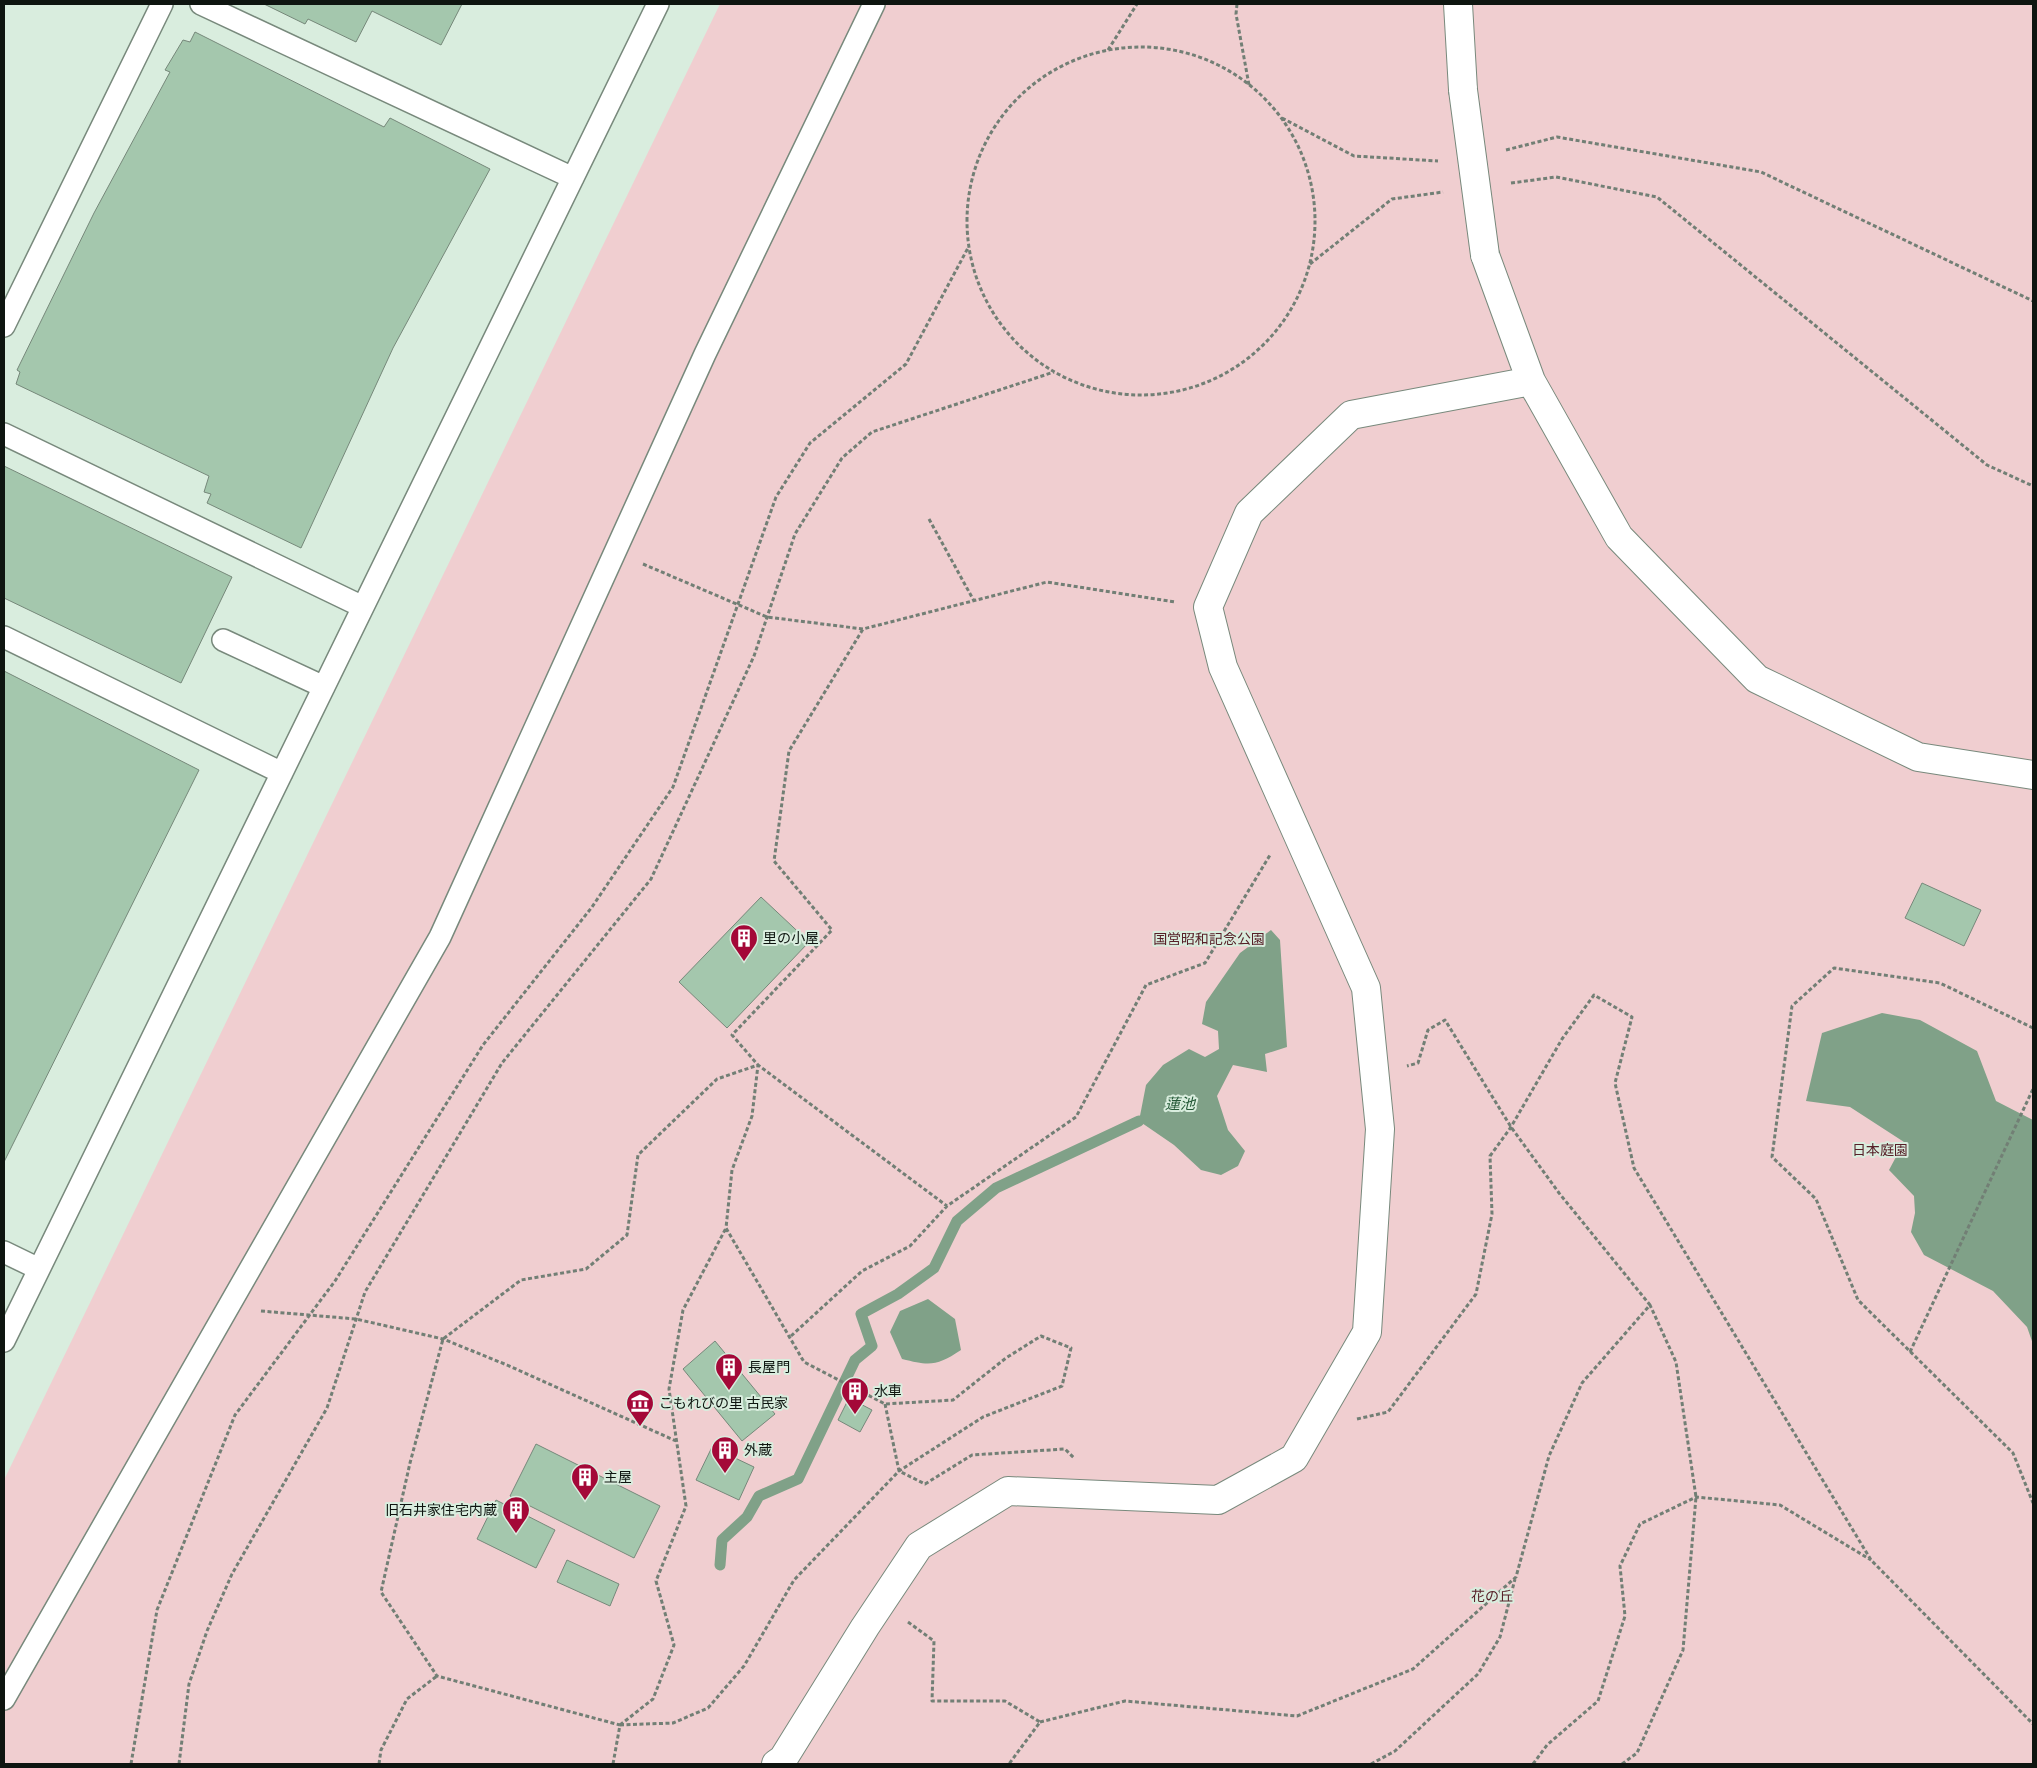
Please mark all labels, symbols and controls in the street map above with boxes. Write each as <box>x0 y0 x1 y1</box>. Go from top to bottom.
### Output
building icon: 里の小屋 <box>729 923 759 962</box>
place label: 里の小屋 <box>763 929 819 947</box>
park label: 国営昭和記念公園 <box>1153 930 1265 948</box>
water label: 蓮池 <box>1165 1094 1197 1113</box>
park label: 日本庭園 <box>1852 1141 1908 1159</box>
building icon: 長屋門 <box>714 1352 744 1391</box>
place label: 長屋門 <box>748 1358 790 1376</box>
building icon: 水車 <box>840 1376 870 1415</box>
place label: 水車 <box>874 1382 902 1400</box>
museum icon: こもれびの里 古民家 <box>625 1388 655 1427</box>
place label: こもれびの里 古民家 <box>659 1394 788 1412</box>
building icon: 外蔵 <box>710 1435 740 1474</box>
place label: 外蔵 <box>744 1441 772 1459</box>
building icon: 主屋 <box>570 1462 600 1501</box>
place label: 主屋 <box>604 1468 632 1486</box>
building icon: 旧石井家住宅内蔵 <box>501 1495 531 1534</box>
place label: 旧石井家住宅内蔵 <box>385 1501 497 1519</box>
park label: 花の丘 <box>1471 1587 1513 1605</box>

